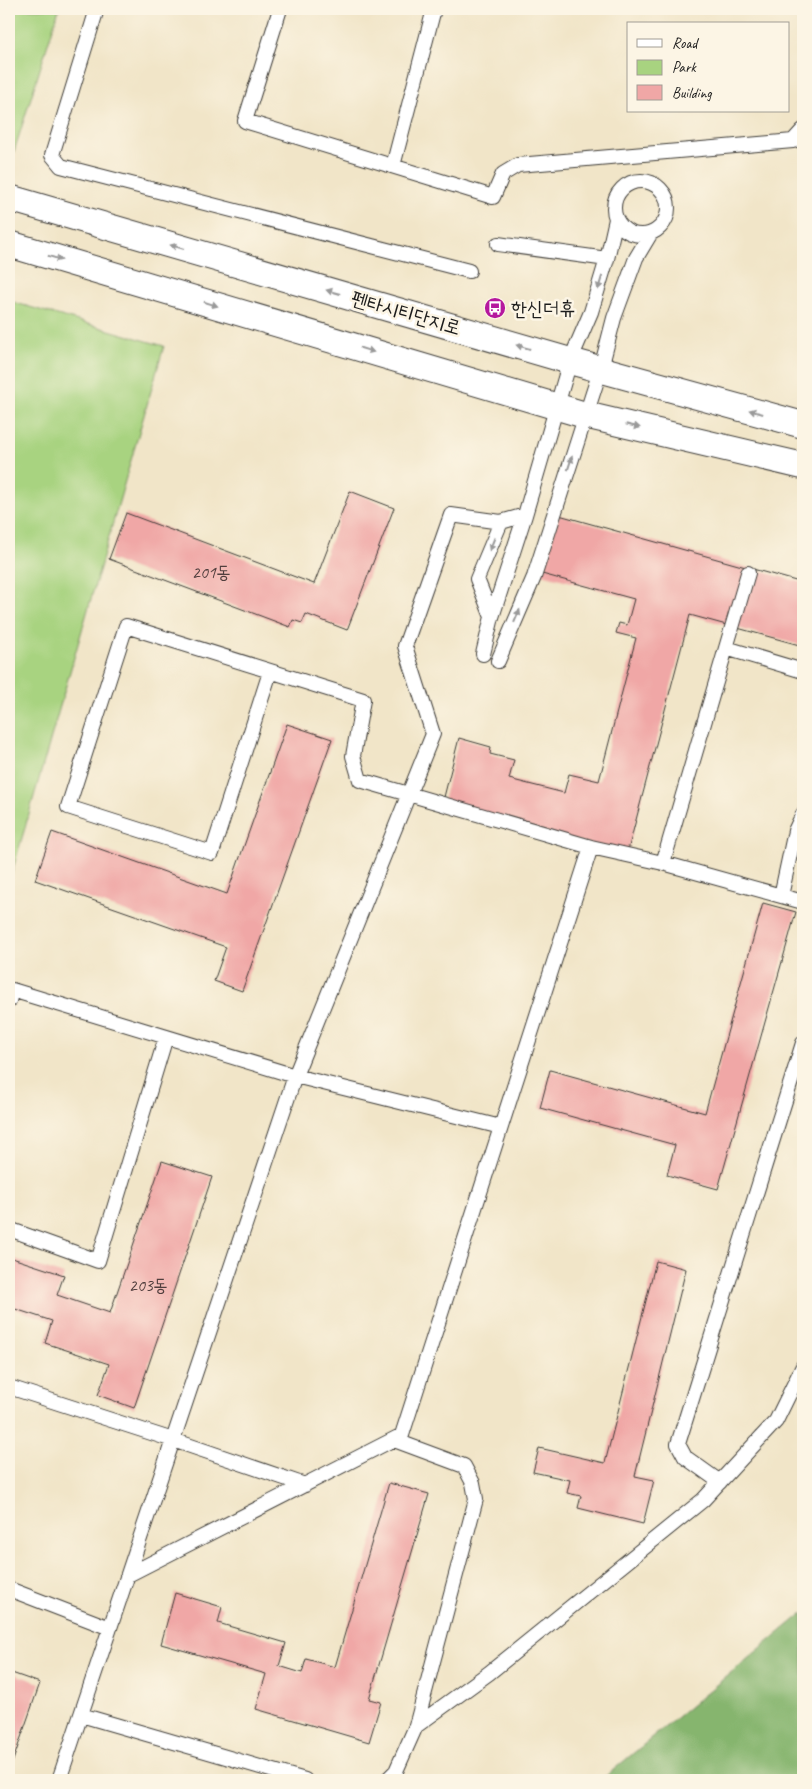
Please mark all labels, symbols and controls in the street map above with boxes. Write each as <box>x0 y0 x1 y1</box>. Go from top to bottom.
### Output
legend <box>627 22 790 112</box>
text: Road <box>672 34 699 53</box>
text: Park <box>672 58 697 77</box>
text: Building <box>672 84 712 103</box>
one-way arrow <box>170 242 185 250</box>
one-way arrow <box>48 254 63 262</box>
one-way arrow <box>595 276 603 291</box>
street label: 펜타시티단지로 <box>348 285 464 341</box>
one-way arrow <box>326 288 341 296</box>
bus stop icon: 한신더휴 <box>483 296 507 320</box>
place label: 한신더휴 <box>511 296 575 321</box>
one-way arrow <box>204 300 219 308</box>
one-way arrow <box>515 343 530 351</box>
one-way arrow <box>360 346 375 354</box>
one-way arrow <box>749 408 764 416</box>
one-way arrow <box>625 422 640 430</box>
one-way arrow <box>567 455 574 470</box>
one-way arrow <box>487 537 495 551</box>
house number: 201동 <box>192 561 230 583</box>
one-way arrow <box>514 609 522 623</box>
house number: 203동 <box>129 1274 167 1296</box>

